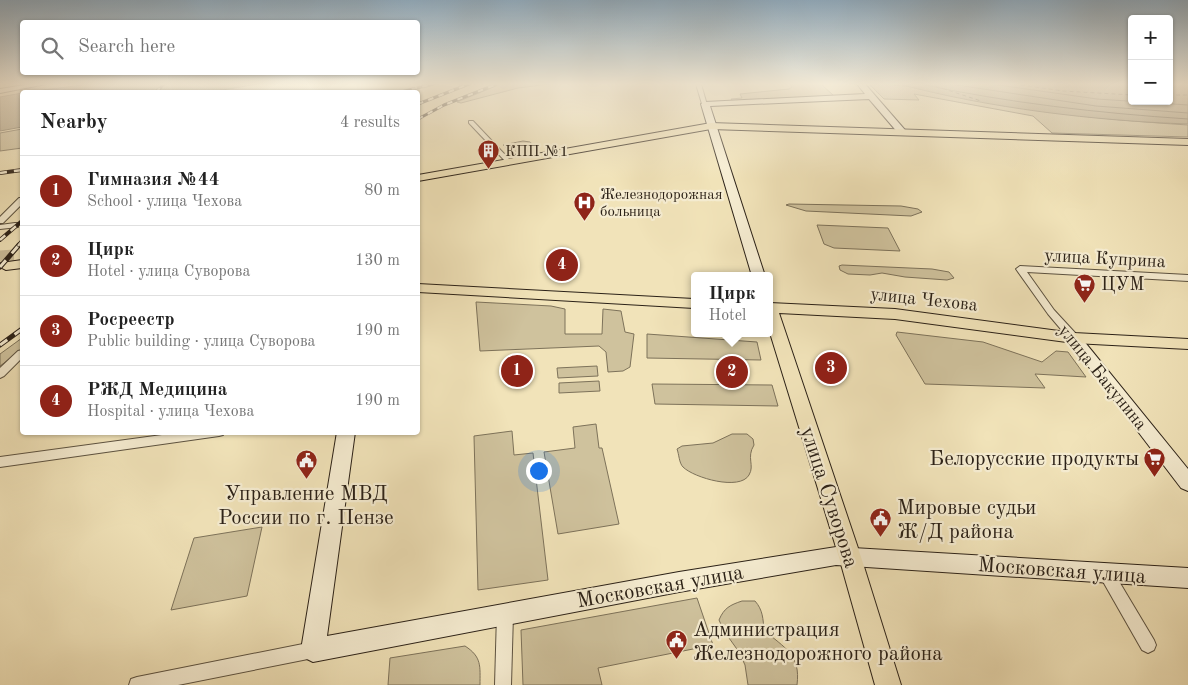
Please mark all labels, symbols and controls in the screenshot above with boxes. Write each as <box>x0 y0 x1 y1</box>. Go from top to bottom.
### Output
map controls <box>1128 15 1173 105</box>
button: + <box>1128 15 1173 60</box>
search box <box>20 20 420 75</box>
icon: search <box>38 34 66 62</box>
text: Search here <box>78 38 175 57</box>
button: − <box>1128 60 1173 105</box>
text: Nearby <box>40 112 108 133</box>
text: 4 results <box>340 115 400 131</box>
building icon: КПП №1 <box>477 139 501 170</box>
place label: КПП №1 <box>505 145 568 160</box>
text: Гимназия №44 <box>87 171 220 190</box>
text: 1 <box>51 183 61 199</box>
text: 80 m <box>364 183 400 199</box>
place label: Железнодорожная больница <box>600 188 723 220</box>
hospital icon: Железнодорожная больница <box>572 191 596 222</box>
text: School · улица Чехова <box>87 194 242 210</box>
text: Цирк <box>87 241 134 260</box>
pin: 4 <box>546 246 578 284</box>
street label: улица Куприна <box>1044 247 1166 271</box>
text: 2 <box>51 253 61 269</box>
text: 130 m <box>355 253 400 269</box>
text: Hotel · улица Суворова <box>87 264 250 280</box>
popup <box>691 272 773 337</box>
supermarket icon: ЦУМ <box>1073 272 1097 303</box>
place label: ЦУМ <box>1101 276 1144 294</box>
text: Цирк <box>709 285 755 304</box>
street label: улица Чехова <box>869 285 979 315</box>
text: Hotel <box>709 308 746 324</box>
text: Росреестр <box>87 311 175 330</box>
street label: улица Бакунина <box>1054 322 1150 434</box>
text: 3 <box>51 323 61 339</box>
text: 190 m <box>355 323 400 339</box>
text: Public building · улица Суворова <box>87 334 316 350</box>
pin: 3 <box>815 349 847 387</box>
pin: 1 <box>501 352 533 390</box>
pin: 2 <box>716 353 748 391</box>
text: РЖД Медицина <box>87 381 227 400</box>
text: 4 <box>51 393 61 409</box>
text: 190 m <box>355 393 400 409</box>
text: Hospital · улица Чехова <box>87 404 254 420</box>
street label: улица Суворова <box>796 424 861 571</box>
supermarket icon: Белорусские продукты <box>1143 446 1167 477</box>
public building icon: Управление МВД России по г. Пензе <box>294 449 318 480</box>
place label: Белорусские продукты <box>929 449 1139 470</box>
your location <box>526 458 552 484</box>
place label: Управление МВД России по г. Пензе <box>218 484 394 529</box>
place label: Мировые судьи Ж/Д района <box>897 498 1036 543</box>
public building icon: Мировые судьи Ж/Д района <box>869 507 893 538</box>
street label: Московская улица <box>977 555 1147 588</box>
street label: Московская улица <box>575 562 745 612</box>
place label: Администрация Железнодорожного района <box>693 620 943 665</box>
public building icon: Администрация Железнодорожного района <box>665 629 689 660</box>

